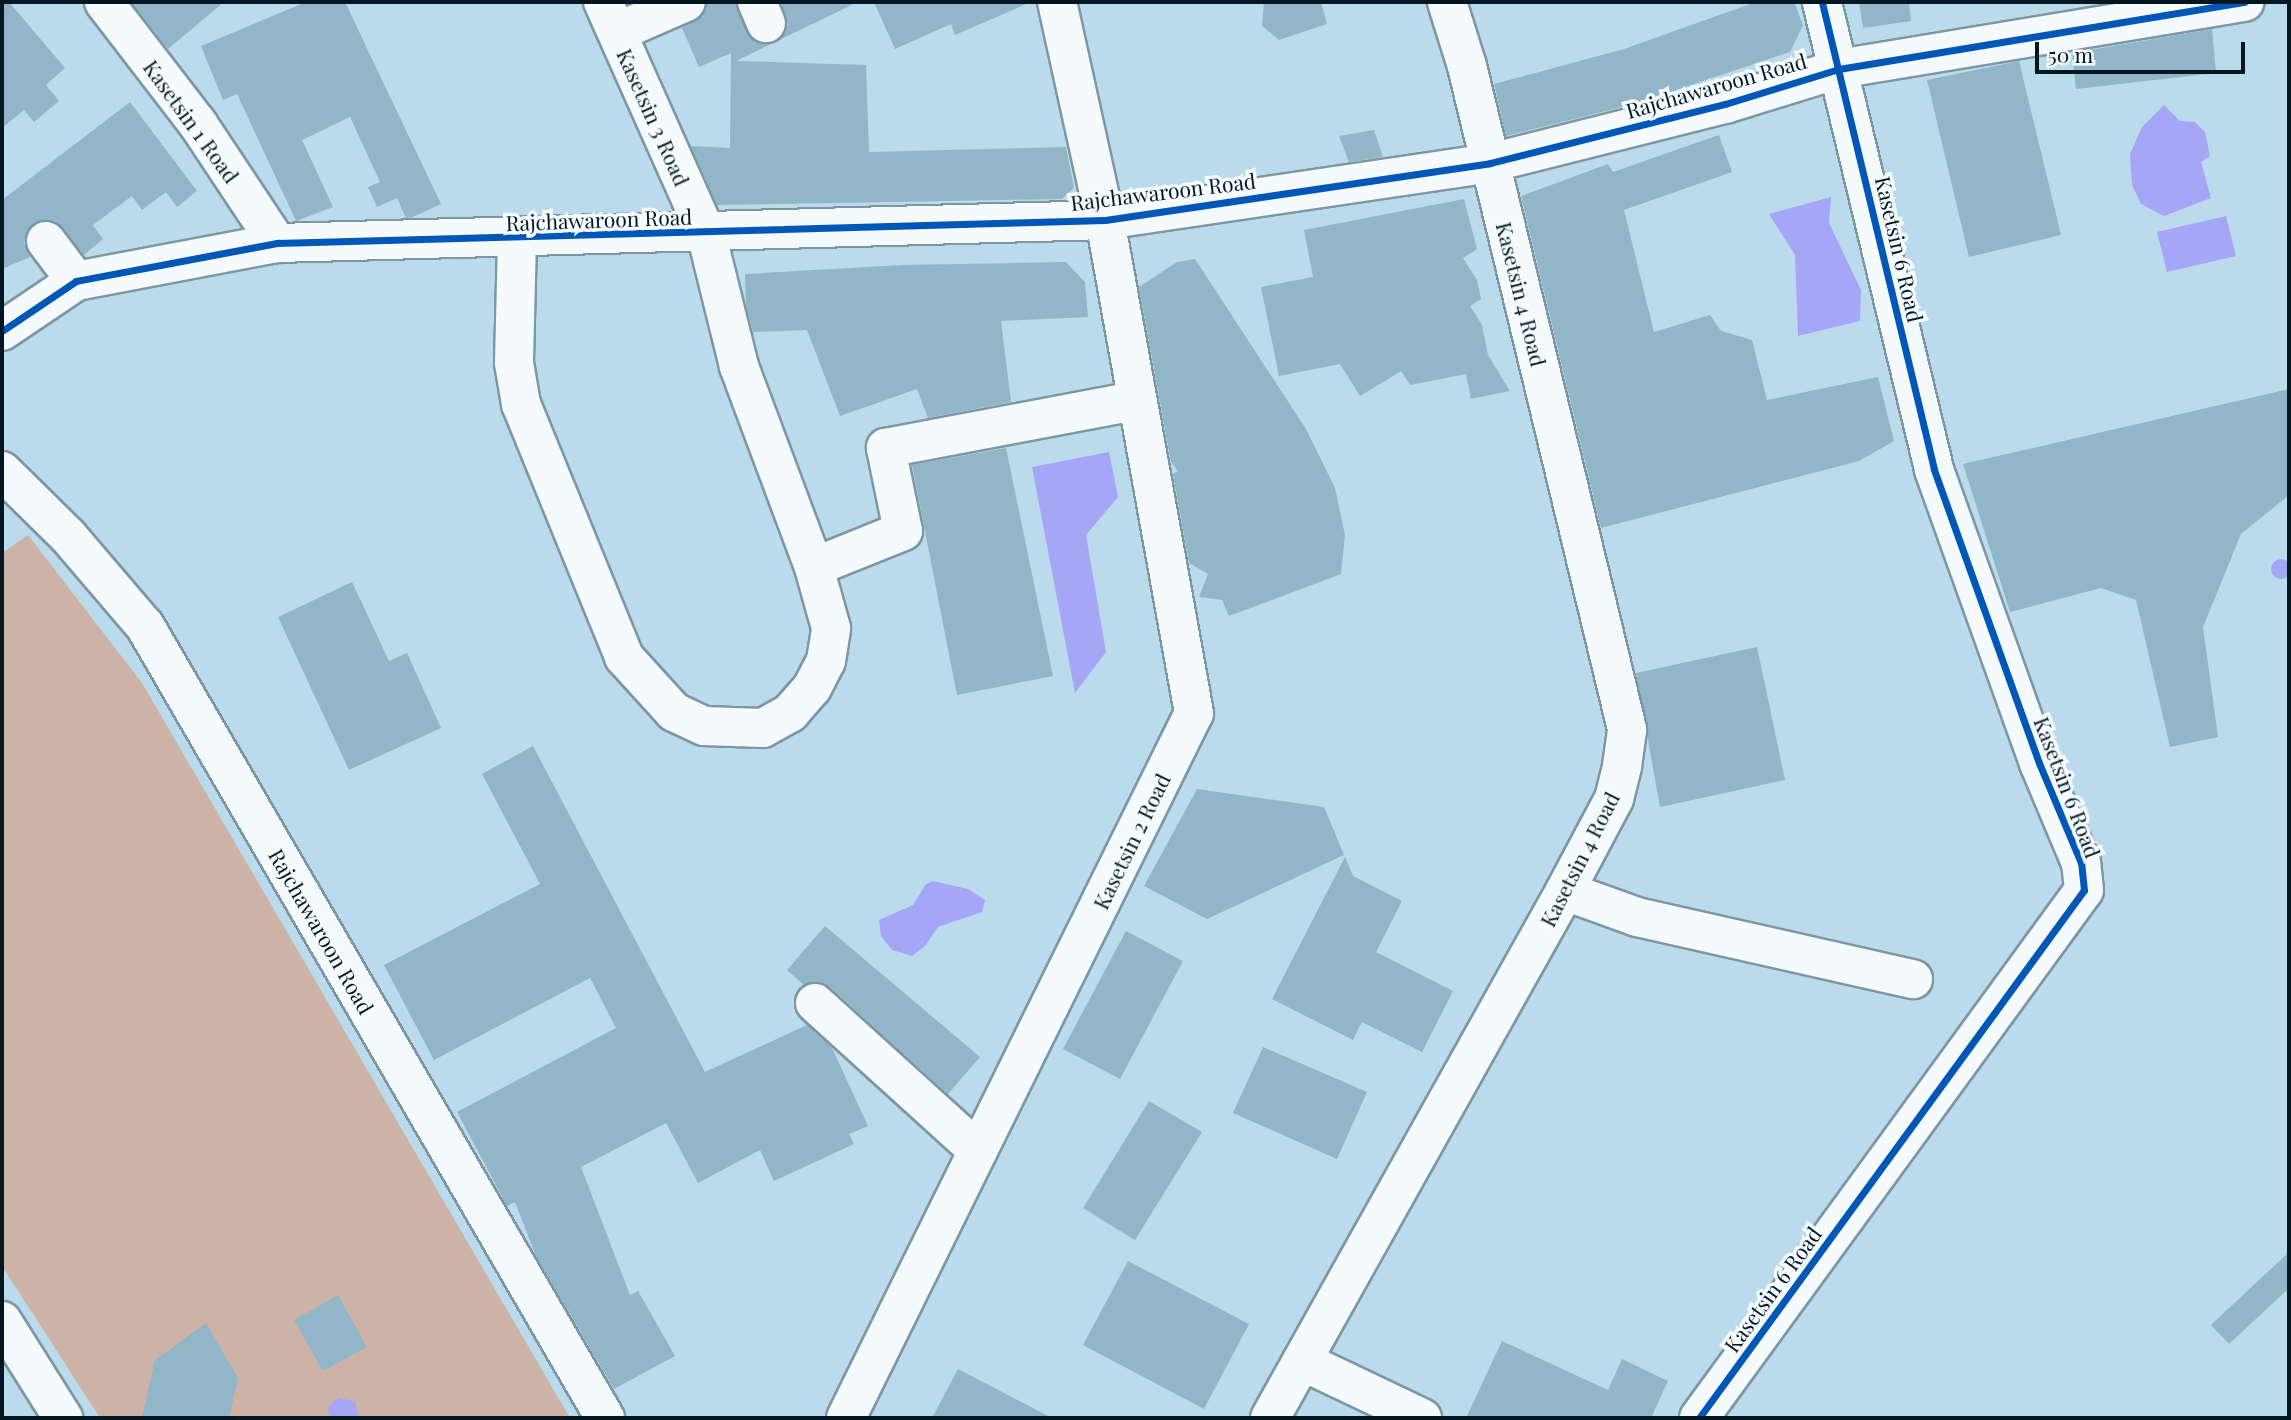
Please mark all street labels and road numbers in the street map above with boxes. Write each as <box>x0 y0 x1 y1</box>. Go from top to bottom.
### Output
street label: Kasetsin 3 Road <box>613 45 695 189</box>
street label: Rajchawaroon Road <box>1623 47 1809 123</box>
street label: Kasetsin 1 Road <box>139 55 245 187</box>
street label: Rajchawaroon Road <box>1069 167 1257 215</box>
street label: Kasetsin 6 Road <box>1871 174 1929 324</box>
street label: Rajchawaroon Road <box>505 203 693 235</box>
street label: Kasetsin 4 Road <box>1492 219 1552 369</box>
street label: Kasetsin 6 Road <box>2030 713 2106 861</box>
street label: Kasetsin 2 Road <box>1087 769 1175 913</box>
street label: Kasetsin 4 Road <box>1534 787 1624 931</box>
street label: Rajchawaroon Road <box>264 844 380 1018</box>
street label: Kasetsin 6 Road <box>1718 1221 1826 1357</box>

